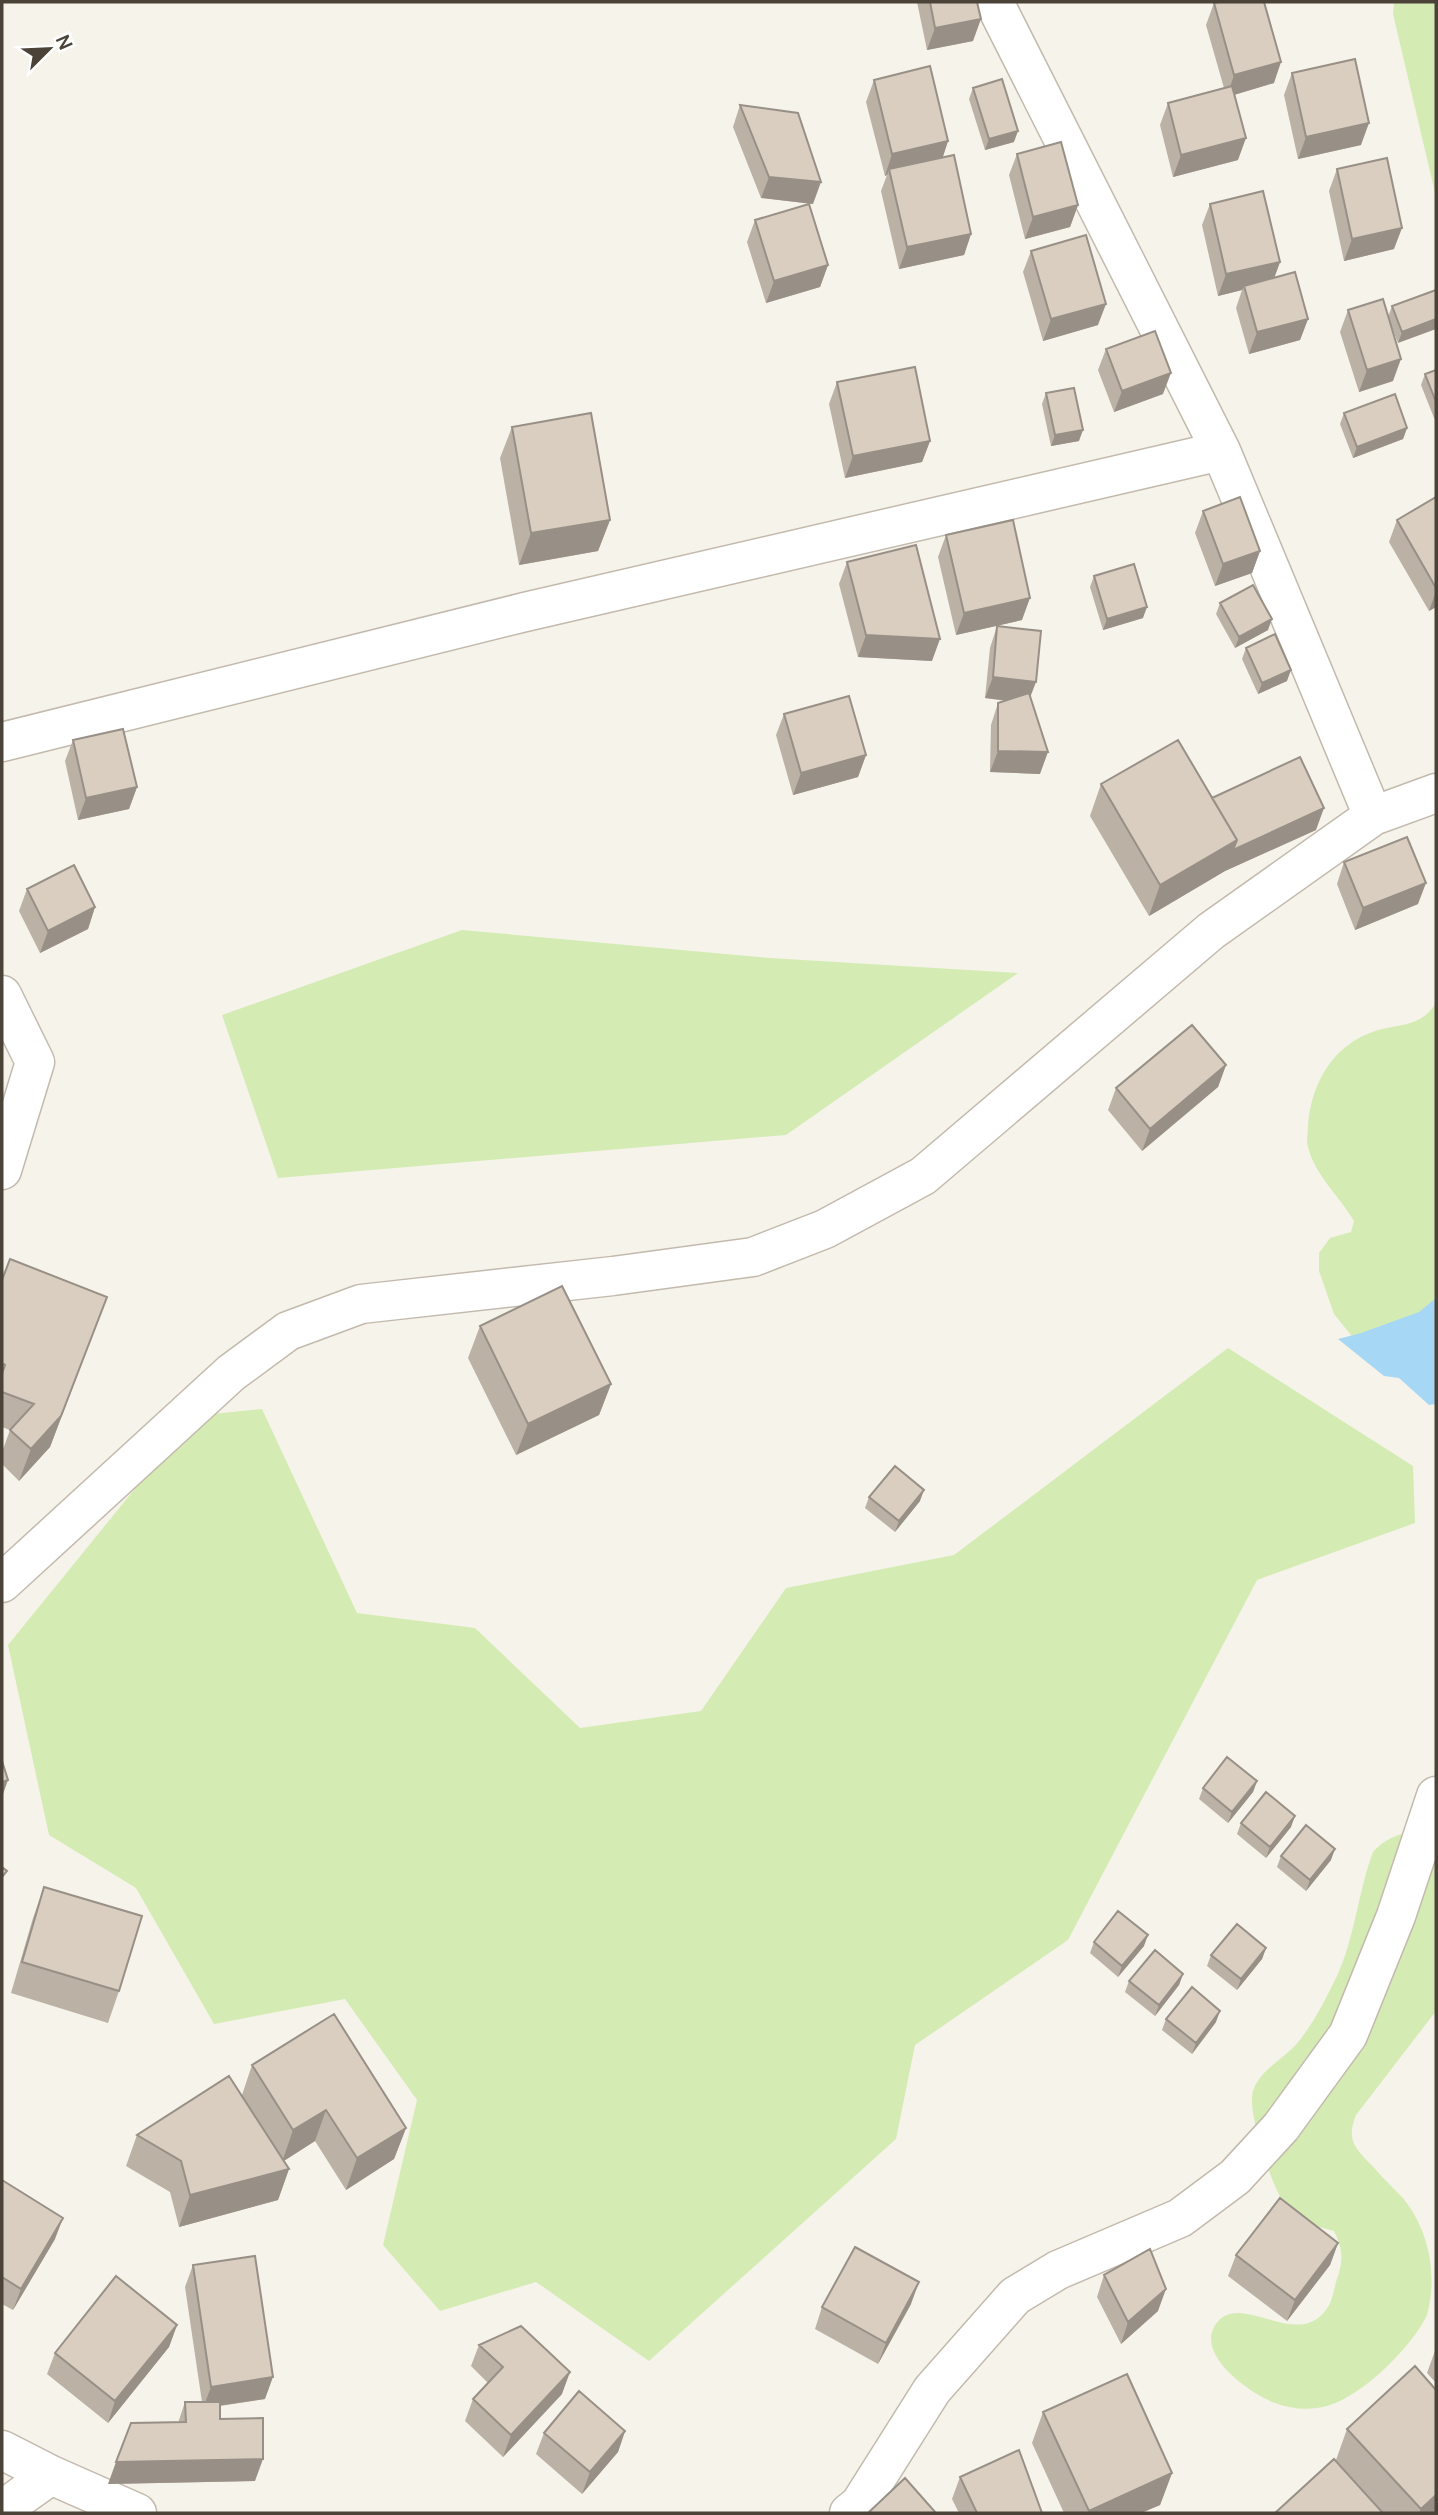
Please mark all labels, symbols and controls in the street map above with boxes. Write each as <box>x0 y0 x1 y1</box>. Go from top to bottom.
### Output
north arrow <box>14 14 84 84</box>
text: N <box>50 31 79 54</box>

